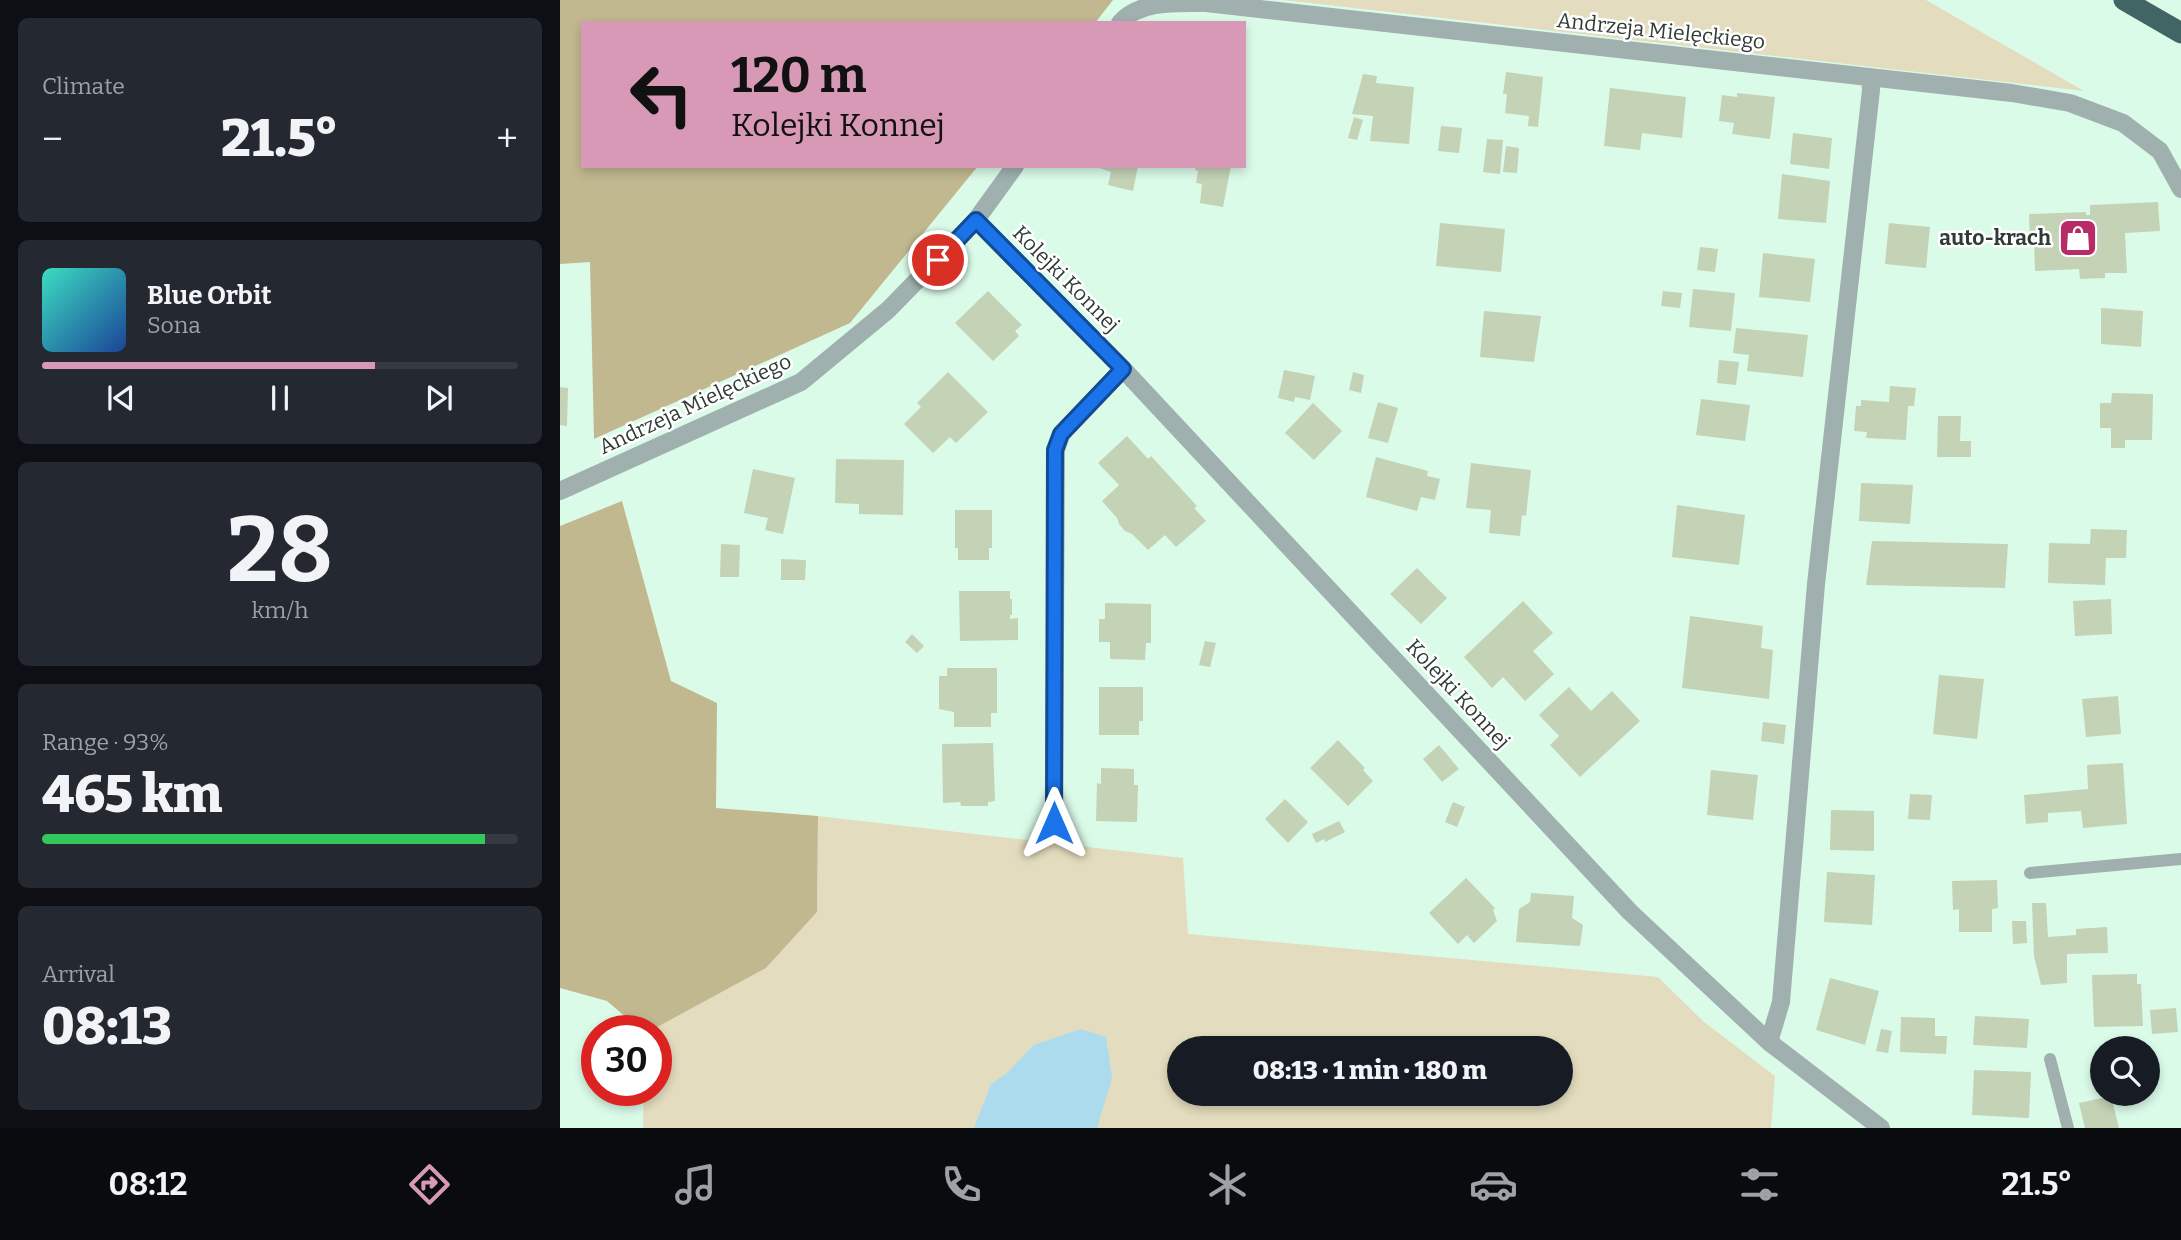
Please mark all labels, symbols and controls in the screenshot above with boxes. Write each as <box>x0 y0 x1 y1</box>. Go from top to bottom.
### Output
street label: Andrzeja Mielęckiego <box>1556 7 1766 55</box>
text: 120 m <box>731 46 866 105</box>
icon: left <box>616 49 707 140</box>
text: Climate <box>42 72 125 100</box>
text: Kolejki Konnej <box>731 106 945 144</box>
text: 21.5° <box>221 107 338 170</box>
text: − <box>42 116 63 162</box>
text: + <box>496 116 518 162</box>
shop icon: auto-krach <box>2057 217 2099 259</box>
street label: Kolejki Konnej <box>1007 220 1125 338</box>
place label: auto-krach <box>1939 225 2052 251</box>
pin <box>908 230 968 290</box>
icon: arrive <box>919 241 957 279</box>
text: Blue Orbit <box>147 280 271 311</box>
text: Sona <box>147 311 201 339</box>
street label: Andrzeja Mielęckiego <box>595 348 795 460</box>
icon: previous <box>102 379 140 417</box>
icon: pause <box>261 379 299 417</box>
icon: next <box>420 379 458 417</box>
text: 28 <box>227 496 333 605</box>
text: km/h <box>252 596 308 624</box>
street label: Kolejki Konnej <box>1401 634 1515 754</box>
text: Range · 93% <box>42 728 169 756</box>
text: 465 km <box>42 763 223 826</box>
position arrow <box>1017 786 1091 860</box>
text: Arrival <box>42 960 115 988</box>
text: 08:13 <box>42 995 172 1058</box>
speed limit sign: 30 <box>581 1015 672 1106</box>
map controls <box>2090 1036 2160 1106</box>
button: search <box>2090 1036 2160 1106</box>
text: 08:13 · 1 min · 180 m <box>1253 1055 1487 1086</box>
icon: directions <box>405 1160 454 1209</box>
icon: music <box>671 1160 720 1209</box>
icon: phone <box>937 1160 986 1209</box>
icon: climate <box>1203 1160 1252 1209</box>
icon: car <box>1469 1160 1518 1209</box>
icon: filters <box>1735 1160 1784 1209</box>
text: 08:12 <box>109 1165 187 1203</box>
text: 21.5° <box>2002 1165 2072 1203</box>

